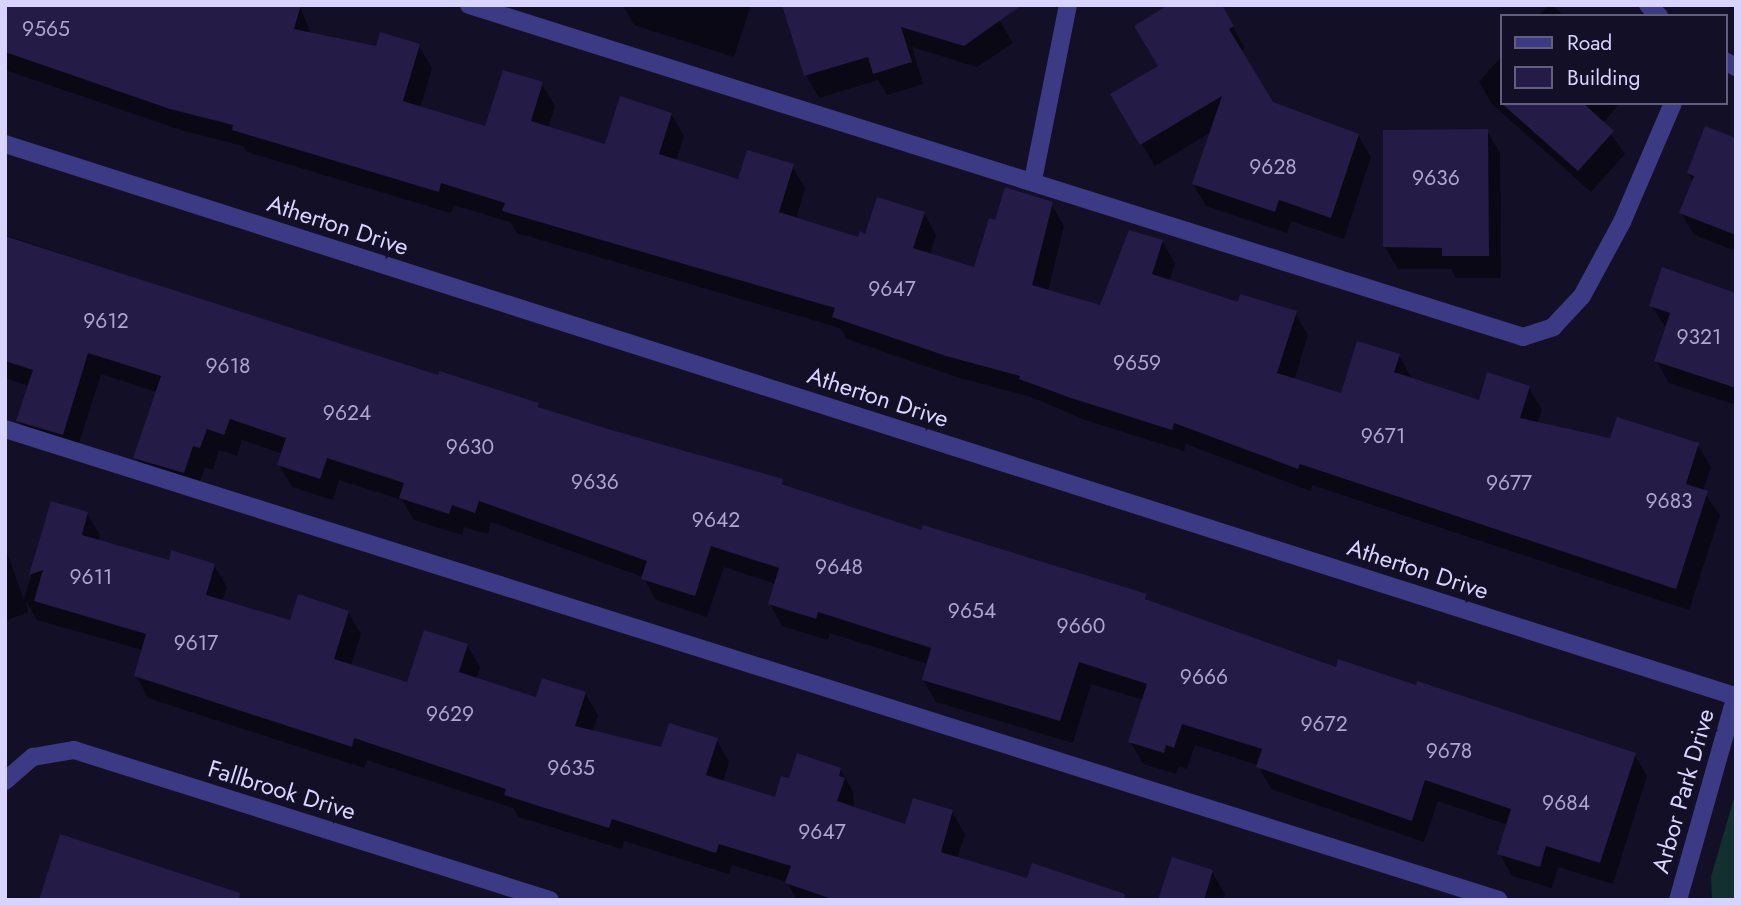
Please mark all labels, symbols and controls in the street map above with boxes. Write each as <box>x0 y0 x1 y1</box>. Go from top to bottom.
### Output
legend <box>1500 14 1727 105</box>
house number: 9565 <box>22 16 70 42</box>
text: Road <box>1567 28 1612 58</box>
text: Building <box>1567 63 1640 93</box>
house number: 9628 <box>1249 154 1297 180</box>
house number: 9636 <box>1412 165 1460 191</box>
street label: Atherton Drive <box>264 189 412 261</box>
house number: 9647 <box>868 276 916 302</box>
house number: 9612 <box>83 308 129 334</box>
house number: 9321 <box>1677 324 1721 350</box>
house number: 9659 <box>1113 350 1161 376</box>
house number: 9618 <box>205 353 251 379</box>
street label: Atherton Drive <box>804 361 952 433</box>
house number: 9624 <box>323 400 371 426</box>
house number: 9671 <box>1361 423 1405 449</box>
house number: 9630 <box>446 434 494 460</box>
house number: 9636 <box>571 469 619 495</box>
house number: 9677 <box>1486 470 1532 496</box>
house number: 9683 <box>1645 488 1693 514</box>
house number: 9642 <box>692 507 740 533</box>
street label: Atherton Drive <box>1344 533 1492 605</box>
house number: 9648 <box>815 554 863 580</box>
house number: 9611 <box>69 564 113 590</box>
house number: 9654 <box>948 598 996 624</box>
house number: 9660 <box>1057 613 1105 639</box>
house number: 9617 <box>174 630 218 656</box>
house number: 9666 <box>1180 664 1228 690</box>
house number: 9629 <box>426 701 474 727</box>
street label: Arbor Park Drive <box>1646 706 1720 876</box>
house number: 9672 <box>1300 711 1348 737</box>
house number: 9678 <box>1426 738 1472 764</box>
street label: Fallbrook Drive <box>205 754 359 826</box>
house number: 9635 <box>547 755 595 781</box>
house number: 9684 <box>1542 790 1590 816</box>
house number: 9647 <box>798 819 846 845</box>

